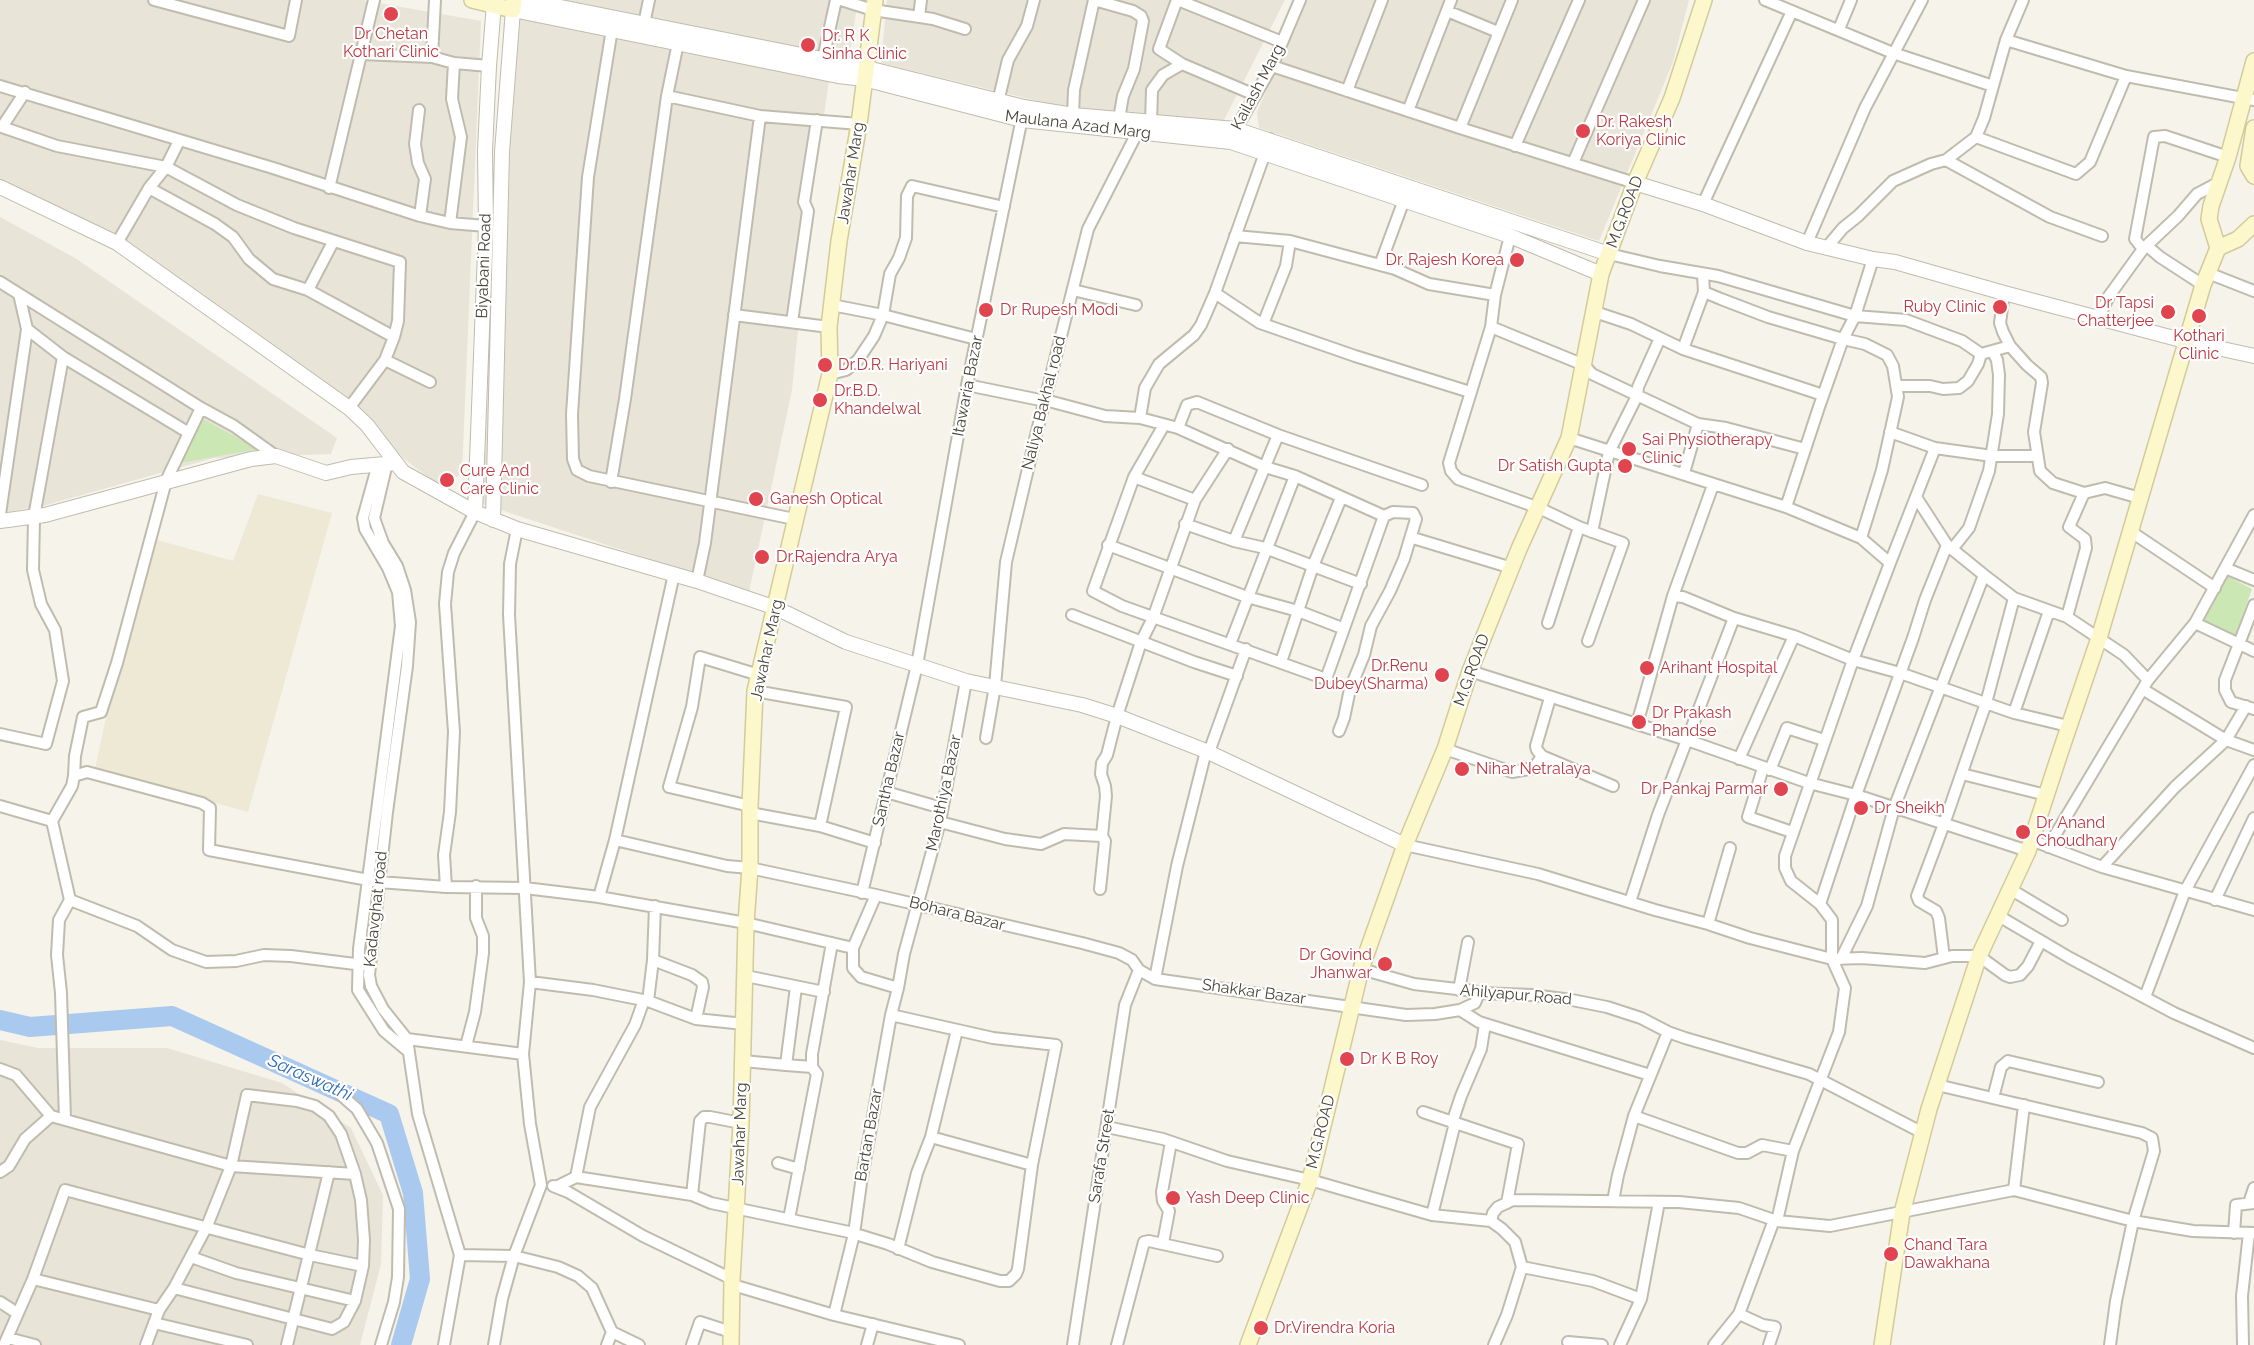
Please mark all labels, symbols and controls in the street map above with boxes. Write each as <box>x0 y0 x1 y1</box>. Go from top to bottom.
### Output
marker: Dr Chetan Kothari Clinic <box>382 5 400 23</box>
place label: Dr Chetan Kothari Clinic <box>343 24 439 62</box>
place label: Dr. R K Sinha Clinic <box>822 26 907 64</box>
marker: Dr. R K Sinha Clinic <box>799 36 817 54</box>
street label: Kailash Marg <box>1227 41 1289 133</box>
street label: Maulana Azad Marg <box>1004 107 1152 143</box>
place label: Dr. Rakesh Koriya Clinic <box>1596 112 1686 150</box>
street label: Jawahar Marg <box>833 121 869 225</box>
marker: Dr. Rakesh Koriya Clinic <box>1574 122 1592 140</box>
street label: M.G.ROAD <box>1602 173 1648 251</box>
street label: Biyabani Road <box>473 213 495 319</box>
place label: Dr. Rajesh Korea <box>1385 250 1504 270</box>
marker: Dr. Rajesh Korea <box>1508 251 1526 269</box>
place label: Dr Tapsi Chatterjee <box>2077 293 2154 331</box>
place label: Ruby Clinic <box>1903 297 1986 317</box>
marker: Ruby Clinic <box>1991 298 2009 316</box>
place label: Dr Rupesh Modi <box>1000 300 1118 320</box>
marker: Dr Rupesh Modi <box>977 301 995 319</box>
marker: Dr Tapsi Chatterjee <box>2159 303 2177 321</box>
marker: Kothari Clinic <box>2190 307 2208 325</box>
place label: Kothari Clinic <box>2173 326 2225 364</box>
street label: Itawaria Bazar <box>949 334 987 438</box>
street label: Naliya Bakhal road <box>1018 334 1070 472</box>
place label: Dr.D.R. Hariyani <box>838 355 948 375</box>
marker: Dr.D.R. Hariyani <box>816 356 834 374</box>
place label: Dr.B.D. Khandelwal <box>834 381 921 419</box>
marker: Dr.B.D. Khandelwal <box>811 391 829 409</box>
place label: Sai Physiotherapy Clinic <box>1642 430 1773 468</box>
marker: Sai Physiotherapy Clinic <box>1620 440 1638 458</box>
place label: Dr Satish Gupta <box>1498 456 1612 476</box>
marker: Dr Satish Gupta <box>1616 457 1634 475</box>
place label: Cure And Care Clinic <box>460 461 539 499</box>
marker: Cure And Care Clinic <box>438 471 456 489</box>
place label: Ganesh Optical <box>770 489 882 509</box>
marker: Ganesh Optical <box>747 490 765 508</box>
place label: Dr.Rajendra Arya <box>776 547 898 567</box>
marker: Dr.Rajendra Arya <box>753 548 771 566</box>
street label: Jawahar Marg <box>747 598 787 702</box>
street label: M.G.ROAD <box>1450 631 1494 709</box>
place label: Dr.Renu Dubey(Sharma) <box>1314 656 1428 694</box>
place label: Arihant Hospital <box>1660 658 1777 678</box>
marker: Arihant Hospital <box>1638 659 1656 677</box>
marker: Dr.Renu Dubey(Sharma) <box>1433 666 1451 684</box>
place label: Dr Prakash Phandse <box>1652 703 1732 741</box>
marker: Dr Prakash Phandse <box>1630 713 1648 731</box>
street label: Santha Bazar <box>869 730 909 828</box>
street label: Marothiya Bazar <box>922 733 966 853</box>
place label: Nihar Netralaya <box>1476 759 1591 779</box>
marker: Nihar Netralaya <box>1453 760 1471 778</box>
place label: Dr Pankaj Parmar <box>1641 779 1768 799</box>
marker: Dr Pankaj Parmar <box>1772 780 1790 798</box>
place label: Dr Sheikh <box>1874 798 1945 818</box>
marker: Dr Sheikh <box>1852 799 1870 817</box>
place label: Dr Anand Choudhary <box>2036 813 2118 851</box>
marker: Dr Anand Choudhary <box>2014 823 2032 841</box>
street label: Kadavghat road <box>360 850 392 968</box>
street label: Bohara Bazar <box>907 893 1007 935</box>
place label: Dr Govind Jhanwar <box>1299 945 1372 983</box>
marker: Dr Govind Jhanwar <box>1376 955 1394 973</box>
street label: Shakkar Bazar <box>1201 975 1307 1009</box>
street label: Ahilyapur Road <box>1459 981 1573 1009</box>
place label: Dr K B Roy <box>1360 1049 1438 1069</box>
water label: Saraswathi <box>264 1050 356 1106</box>
marker: Dr K B Roy <box>1338 1050 1356 1068</box>
street label: Jawahar Marg <box>729 1082 751 1186</box>
street label: Bartan Bazar <box>851 1087 887 1183</box>
street label: M.G.ROAD <box>1303 1093 1339 1171</box>
street label: Sarafa Street <box>1085 1108 1119 1204</box>
place label: Yash Deep Clinic <box>1186 1188 1309 1208</box>
marker: Yash Deep Clinic <box>1164 1189 1182 1207</box>
place label: Chand Tara Dawakhana <box>1904 1235 1990 1273</box>
marker: Chand Tara Dawakhana <box>1882 1245 1900 1263</box>
place label: Dr.Virendra Koria <box>1274 1318 1395 1338</box>
marker: Dr.Virendra Koria <box>1252 1319 1270 1337</box>

